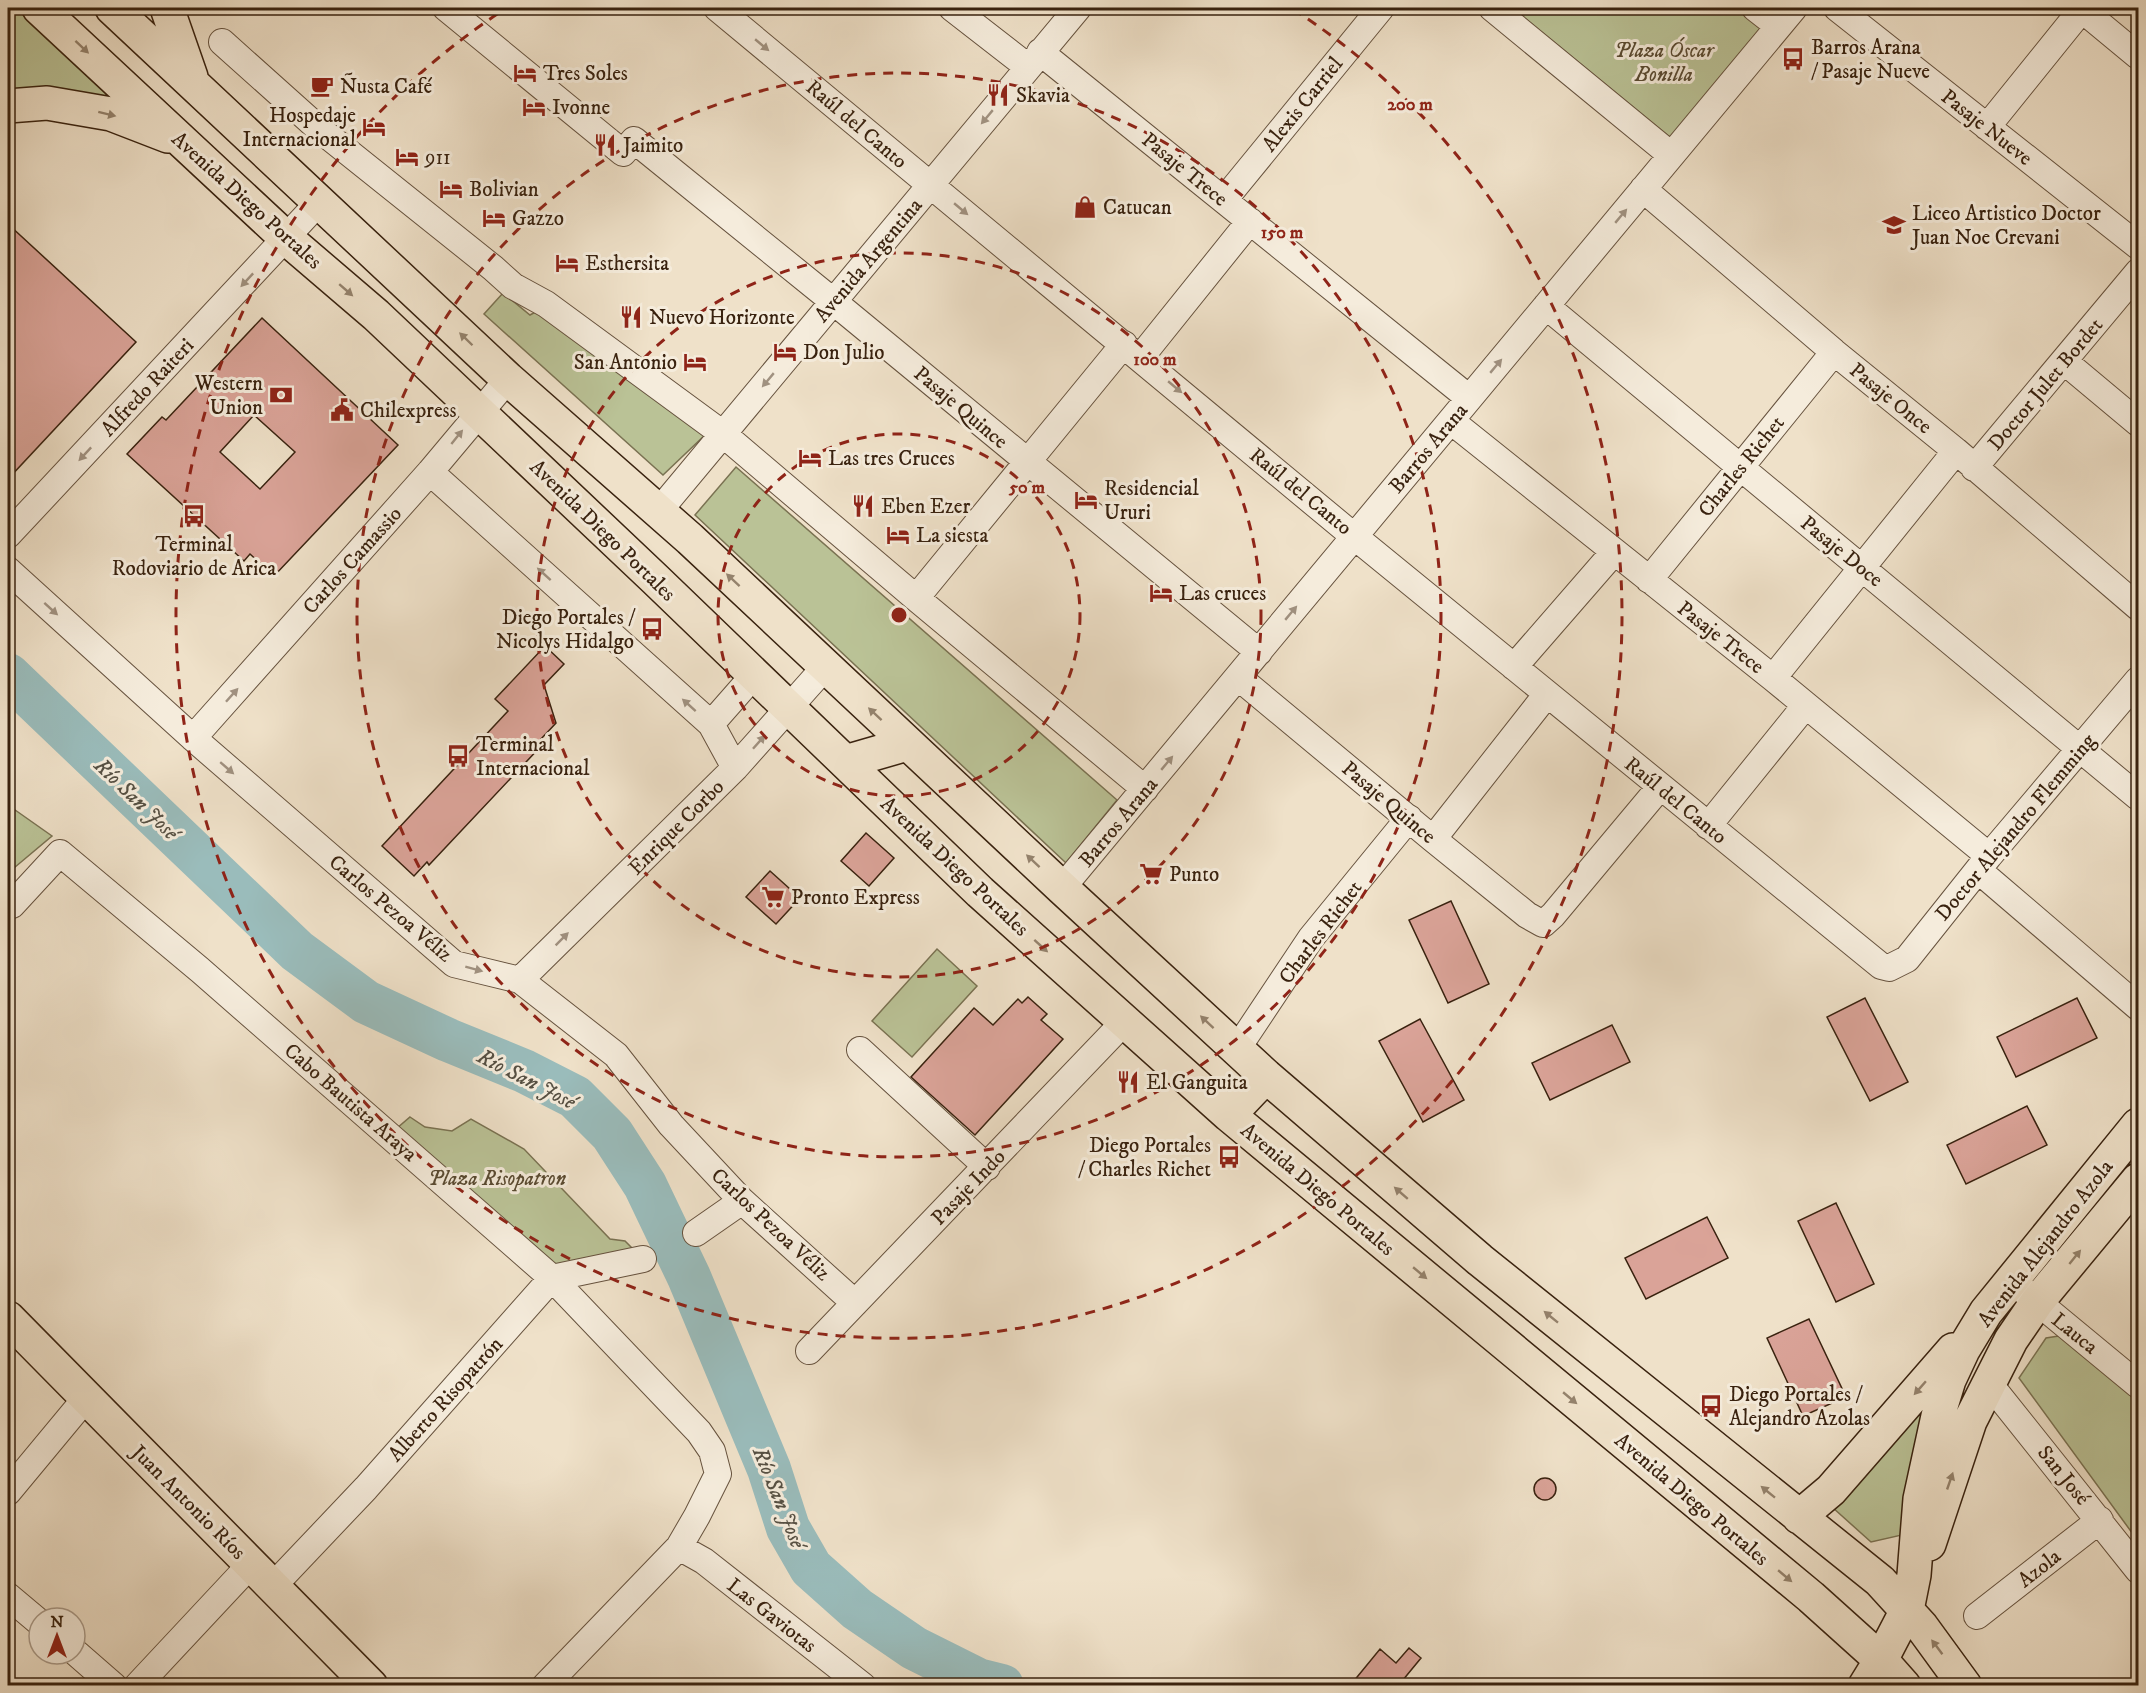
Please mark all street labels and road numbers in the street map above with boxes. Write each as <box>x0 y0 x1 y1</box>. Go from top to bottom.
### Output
street label: Alexis Carriel <box>1257 51 1349 157</box>
street label: Raúl del Canto <box>800 75 912 175</box>
street label: Pasaje Nueve <box>1936 84 2037 172</box>
street label: Avenida Diego Portales <box>166 126 327 275</box>
street label: Pasaje Trece <box>1136 127 1233 213</box>
street label: Avenida Argentina <box>809 193 928 328</box>
street label: Doctor Julet Bordet <box>1983 313 2109 456</box>
street label: Alfredo Raiteri <box>96 333 200 442</box>
street label: Pasaje Once <box>1844 358 1937 440</box>
street label: Pasaje Quince <box>908 361 1013 455</box>
street label: Barros Arana <box>1384 398 1474 499</box>
street label: Charles Richet <box>1693 411 1791 523</box>
street label: Raúl del Canto <box>1244 442 1357 541</box>
street label: Avenida Diego Portales <box>524 454 681 607</box>
street label: Carlos Camassio <box>298 502 408 620</box>
street label: Pasaje Doce <box>1795 511 1888 593</box>
street label: Pasaje Trece <box>1672 596 1769 680</box>
street label: Doctor Alejandro Flemming <box>1930 728 2102 926</box>
street label: Raúl del Canto <box>1619 751 1732 850</box>
street label: Pasaje Quince <box>1336 756 1441 850</box>
street label: Barros Arana <box>1074 772 1164 873</box>
street label: Enrique Corbo <box>623 774 730 881</box>
street label: Avenida Diego Portales <box>875 791 1034 942</box>
street label: Carlos Pezoa Véliz <box>323 849 458 968</box>
street label: Charles Richet <box>1273 876 1368 989</box>
street label: Cabo Bautista Araya <box>278 1038 422 1168</box>
street label: Avenida Diego Portales <box>1235 1118 1400 1262</box>
street label: Pasaje Indo <box>926 1144 1011 1231</box>
street label: Avenida Alejandro Azola <box>1972 1155 2119 1332</box>
street label: Carlos Pezoa Véliz <box>705 1163 835 1287</box>
street label: Lauca <box>2046 1307 2103 1360</box>
street label: Alberto Risopatrón <box>383 1332 509 1468</box>
street label: Avenida Diego Portales <box>1609 1428 1774 1572</box>
street label: Juan Antonio Ríos <box>124 1439 251 1565</box>
street label: San José <box>2031 1441 2095 1511</box>
street label: Azola <box>2013 1544 2067 1594</box>
street label: Las Gaviotas <box>721 1573 821 1659</box>

